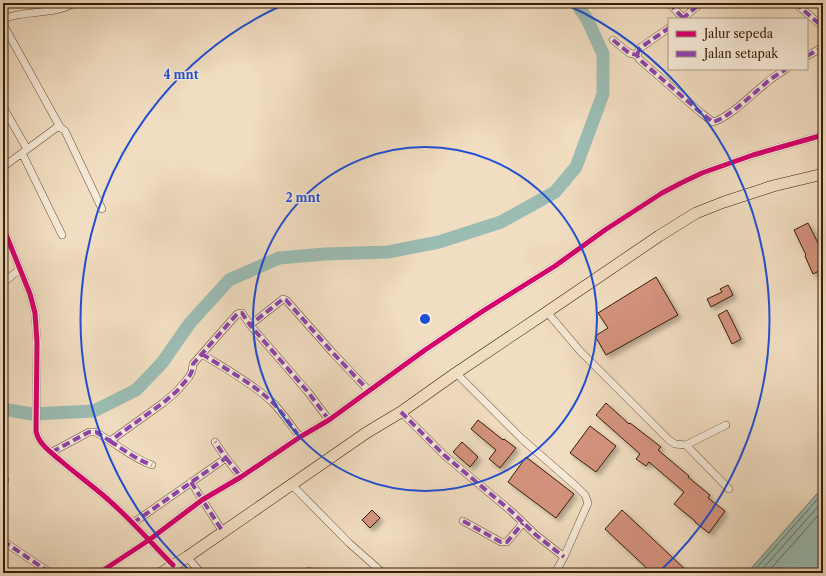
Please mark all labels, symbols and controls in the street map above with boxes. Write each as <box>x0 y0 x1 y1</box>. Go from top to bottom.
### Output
legend <box>668 18 808 70</box>
text: Jalur sepeda <box>702 26 774 41</box>
text: Jalan setapak <box>702 46 779 61</box>
text: 4 mnt <box>163 67 199 82</box>
text: 2 mnt <box>285 190 321 205</box>
centre of rings <box>418 312 432 326</box>

